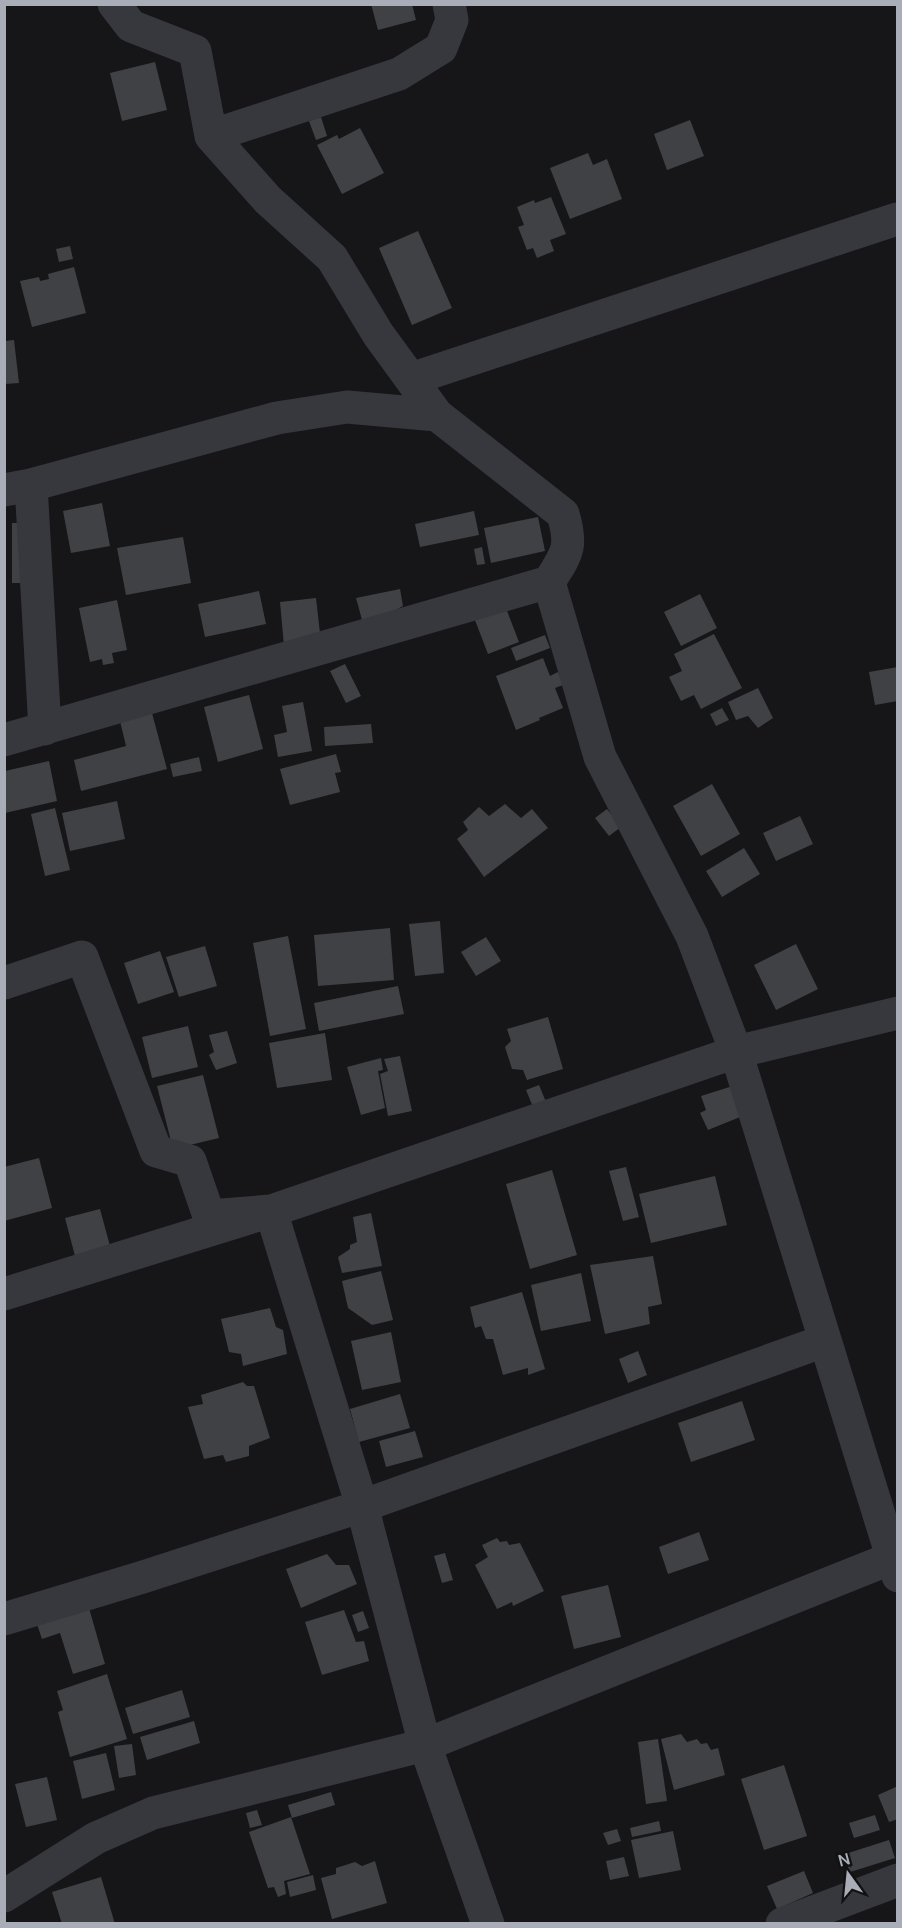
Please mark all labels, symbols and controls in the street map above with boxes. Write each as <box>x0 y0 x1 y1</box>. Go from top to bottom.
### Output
north arrow <box>818 1844 878 1904</box>
text: N <box>836 1847 853 1872</box>

